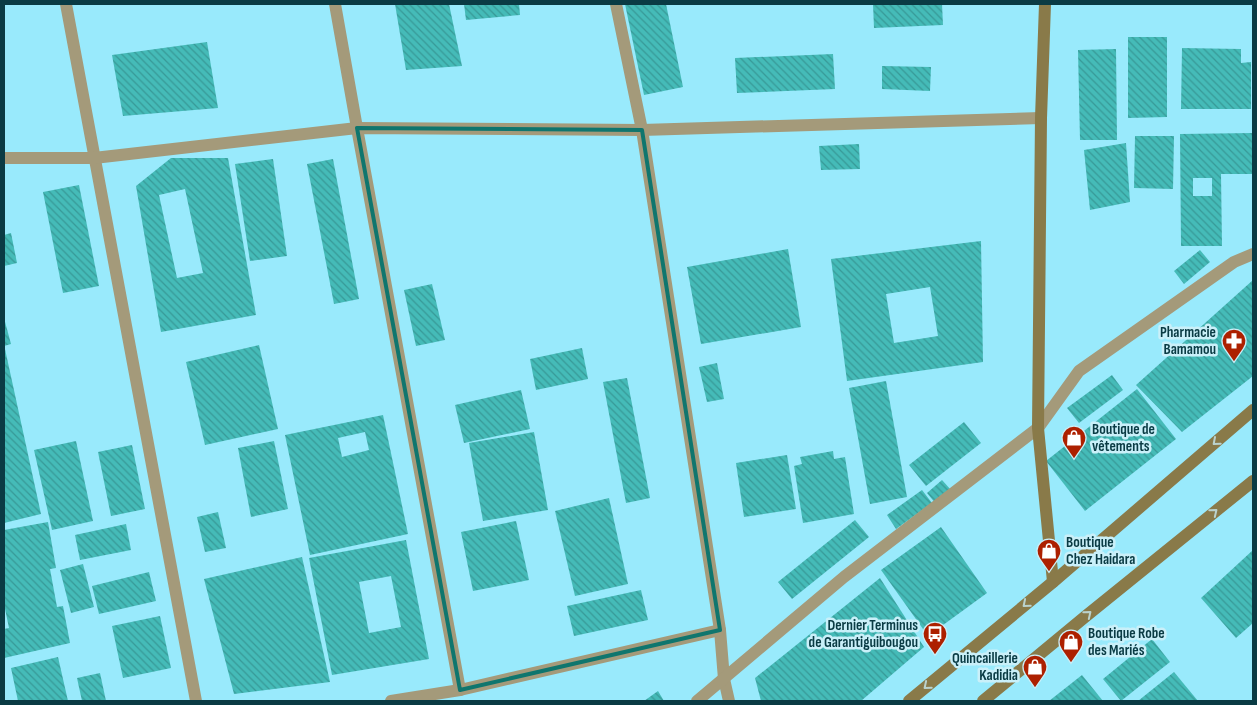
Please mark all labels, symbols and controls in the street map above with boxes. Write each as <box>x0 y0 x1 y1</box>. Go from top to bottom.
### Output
place label: Pharmacie Bamamou <box>1160 323 1216 359</box>
pharmacy icon: Pharmacie Bamamou <box>1221 328 1247 362</box>
place label: Boutique de vêtements <box>1092 420 1155 456</box>
shop icon: Boutique de vêtements <box>1061 425 1087 459</box>
one-way arrow <box>1213 436 1222 445</box>
one-way arrow <box>1208 510 1217 518</box>
place label: Boutique Chez Haidara <box>1066 533 1135 569</box>
shop icon: Boutique Chez Haidara <box>1036 538 1062 572</box>
one-way arrow <box>1023 599 1032 607</box>
one-way arrow <box>1082 611 1091 620</box>
place label: Dernier Terminus de Garantiguibougou <box>809 616 918 652</box>
bus stop icon: Dernier Terminus de Garantiguibougou <box>922 621 948 655</box>
place label: Boutique Robe des Mariés <box>1088 624 1165 660</box>
shop icon: Boutique Robe des Mariés <box>1058 629 1084 663</box>
place label: Quincaillerie Kadidia <box>952 649 1018 685</box>
shop icon: Quincaillerie Kadidia <box>1022 654 1048 688</box>
one-way arrow <box>924 681 933 690</box>

